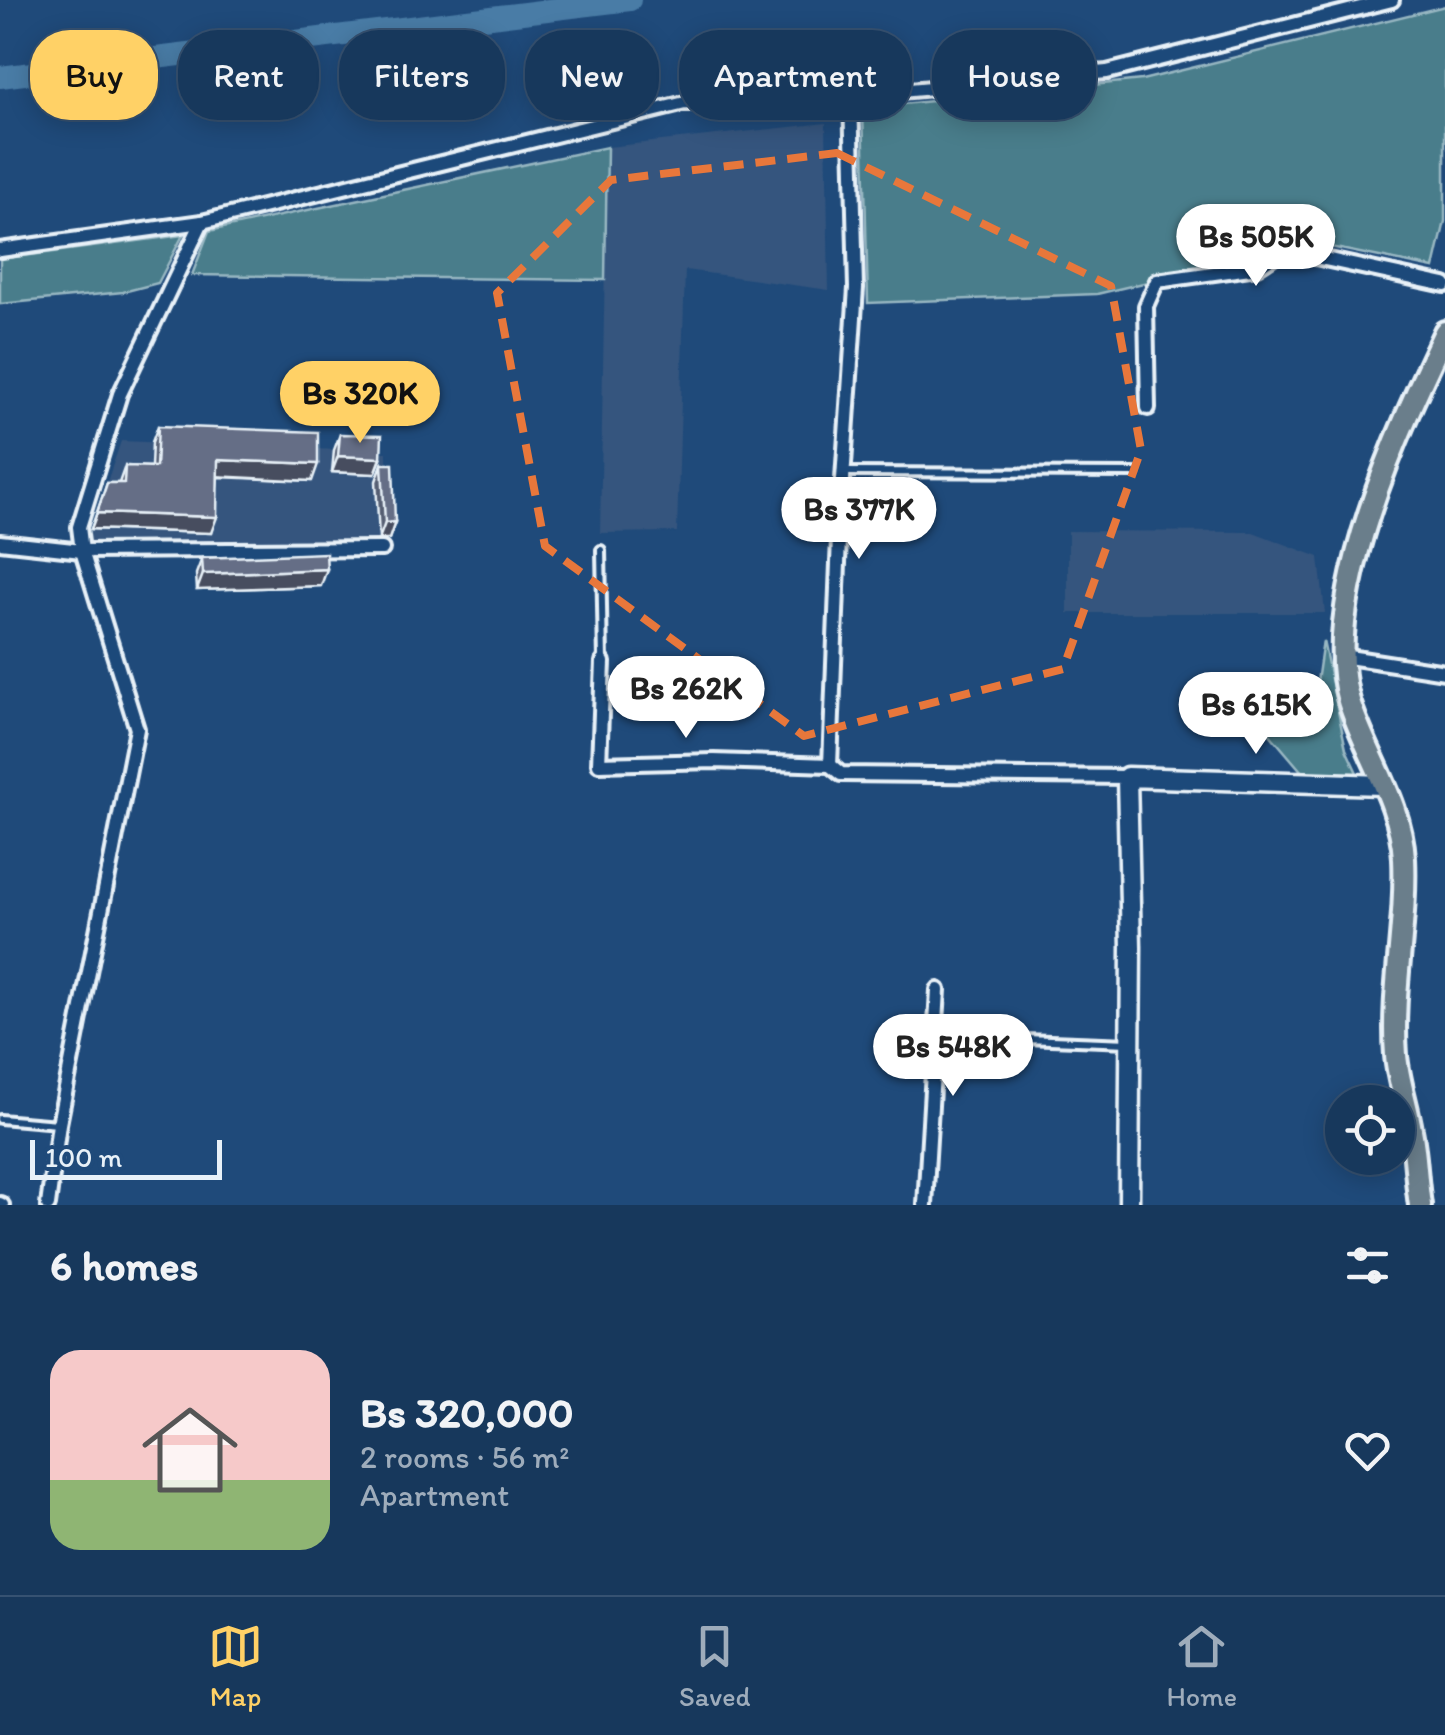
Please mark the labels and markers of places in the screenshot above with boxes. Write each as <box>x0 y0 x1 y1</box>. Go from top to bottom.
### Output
pin: Bs 505K <box>1164 204 1348 289</box>
pin: Bs 320K <box>268 361 452 446</box>
pin: Bs 377K <box>767 477 951 562</box>
pin: Bs 262K <box>594 656 778 741</box>
pin: Bs 615K <box>1164 672 1348 757</box>
pin: Bs 548K <box>861 1014 1045 1099</box>

